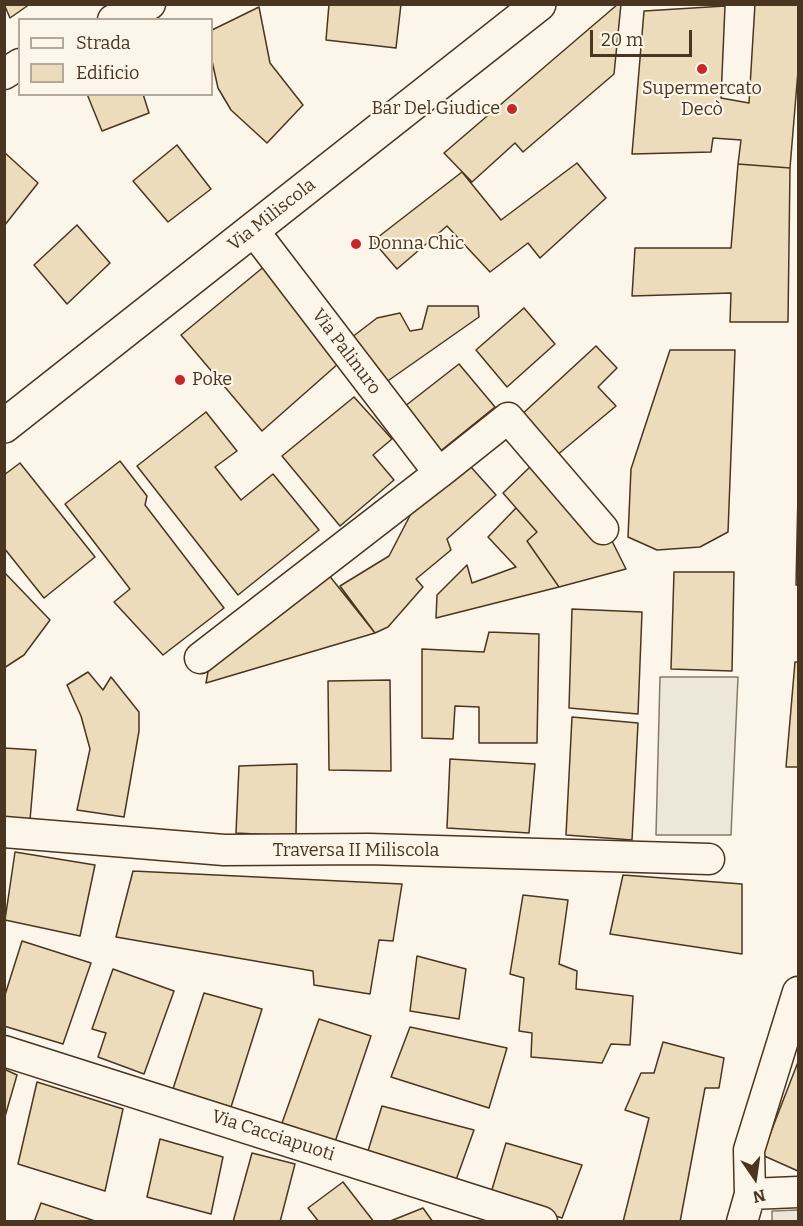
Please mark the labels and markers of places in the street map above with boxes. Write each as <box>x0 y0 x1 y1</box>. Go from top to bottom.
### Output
marker: Supermercato Decò <box>695 62 709 76</box>
place label: Supermercato Decò <box>642 78 762 121</box>
place label: Bar Del Giudice <box>371 98 500 120</box>
marker: Bar Del Giudice <box>505 102 519 116</box>
place label: Donna Chic <box>368 233 464 255</box>
marker: Donna Chic <box>349 237 363 251</box>
place label: Poke <box>192 369 232 391</box>
marker: Poke <box>173 373 187 387</box>

